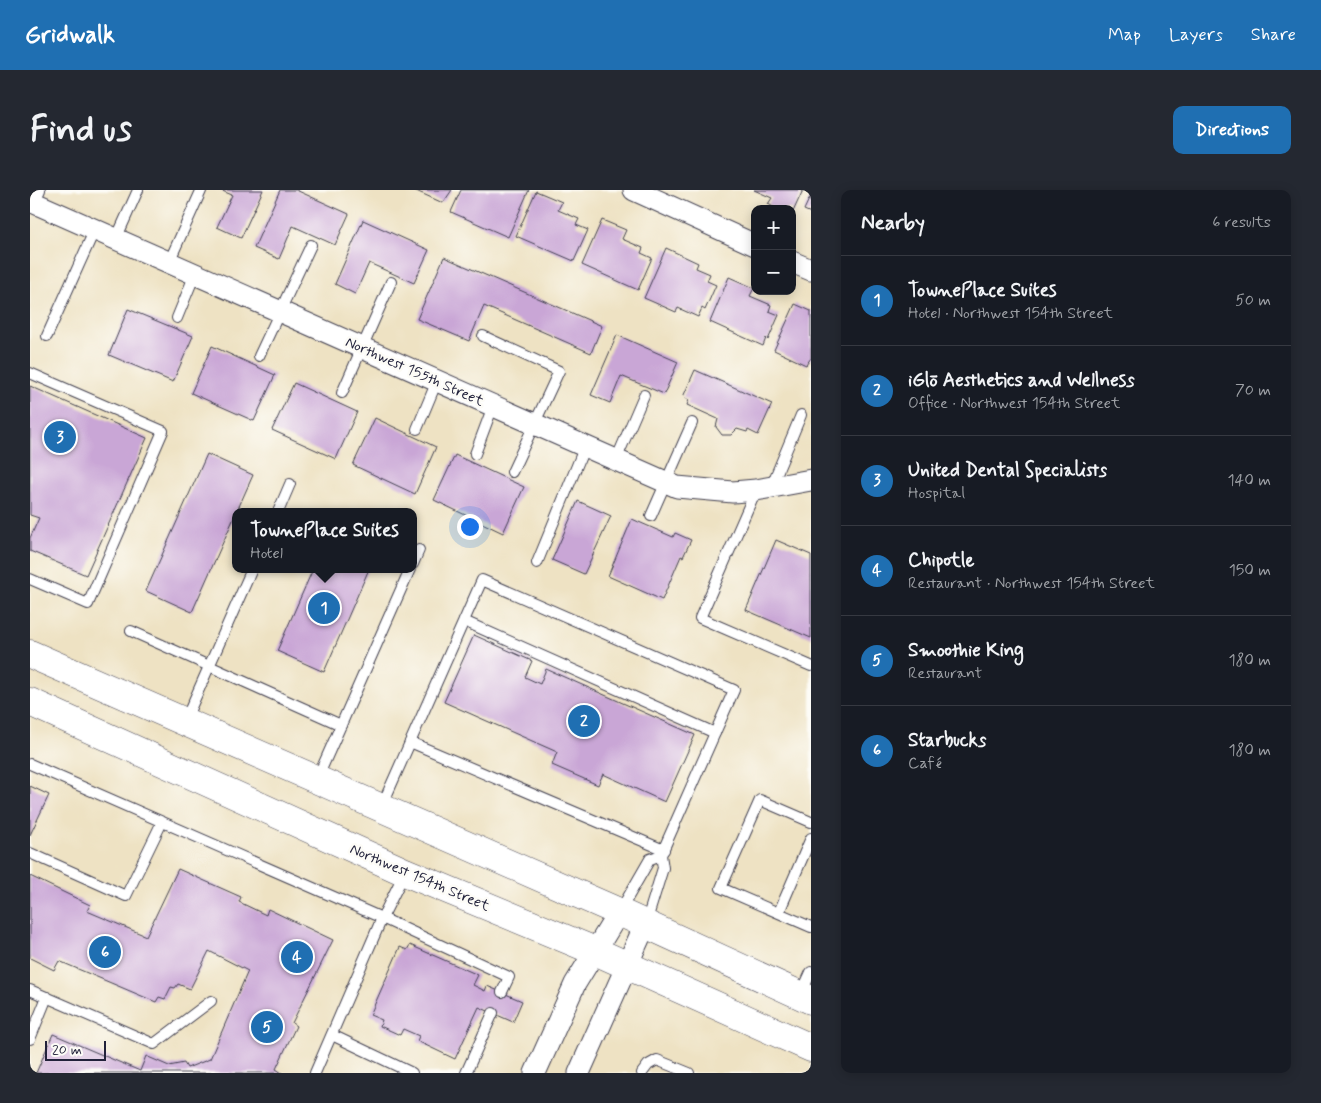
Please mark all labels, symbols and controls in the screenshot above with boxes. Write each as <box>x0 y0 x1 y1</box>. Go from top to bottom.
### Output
text: Gridwalk <box>25 20 115 51</box>
text: Map <box>1108 23 1141 47</box>
text: Layers <box>1169 23 1223 47</box>
text: Share <box>1251 23 1296 47</box>
button: Directions <box>1173 106 1291 154</box>
text: Find us <box>30 107 132 153</box>
map controls <box>751 205 796 295</box>
button: + <box>751 205 796 250</box>
text: Nearby <box>861 209 925 237</box>
text: 6 results <box>1212 212 1271 233</box>
button: − <box>751 250 796 295</box>
text: TownePlace Suites <box>908 278 1056 303</box>
text: 1 <box>873 290 881 311</box>
text: 50 m <box>1235 290 1271 311</box>
text: Hotel · Northwest 154th Street <box>908 303 1113 324</box>
street label: Northwest 155th Street <box>342 332 487 412</box>
text: iGlō Aesthetics and Wellness <box>908 368 1135 393</box>
text: 2 <box>873 380 881 401</box>
text: 70 m <box>1235 380 1271 401</box>
text: Office · Northwest 154th Street <box>908 393 1120 414</box>
pin: 3 <box>44 418 76 456</box>
text: United Dental Specialists <box>908 458 1107 483</box>
text: 3 <box>873 470 881 491</box>
text: 140 m <box>1227 470 1271 491</box>
text: Hospital <box>908 483 965 504</box>
popup <box>232 508 417 573</box>
your location <box>457 514 483 540</box>
text: TownePlace Suites <box>250 518 399 543</box>
text: Hotel <box>250 543 283 564</box>
text: Chipotle <box>908 548 974 573</box>
text: 4 <box>872 560 882 581</box>
text: 150 m <box>1229 560 1271 581</box>
text: Restaurant · Northwest 154th Street <box>908 573 1155 594</box>
pin: 1 <box>308 589 340 627</box>
text: Smoothie King <box>908 638 1024 663</box>
text: 5 <box>872 650 882 671</box>
text: 180 m <box>1228 650 1271 671</box>
text: Restaurant <box>908 663 982 684</box>
pin: 2 <box>568 702 600 740</box>
text: Starbucks <box>908 728 986 753</box>
text: 6 <box>873 740 881 761</box>
text: 180 m <box>1228 740 1271 761</box>
text: Café <box>908 753 942 774</box>
street label: Northwest 154th Street <box>347 839 493 917</box>
pin: 6 <box>89 933 121 971</box>
pin: 4 <box>281 938 313 976</box>
pin: 5 <box>251 1008 283 1046</box>
scale bar <box>45 1038 106 1061</box>
text: 20 m <box>52 1041 82 1059</box>

